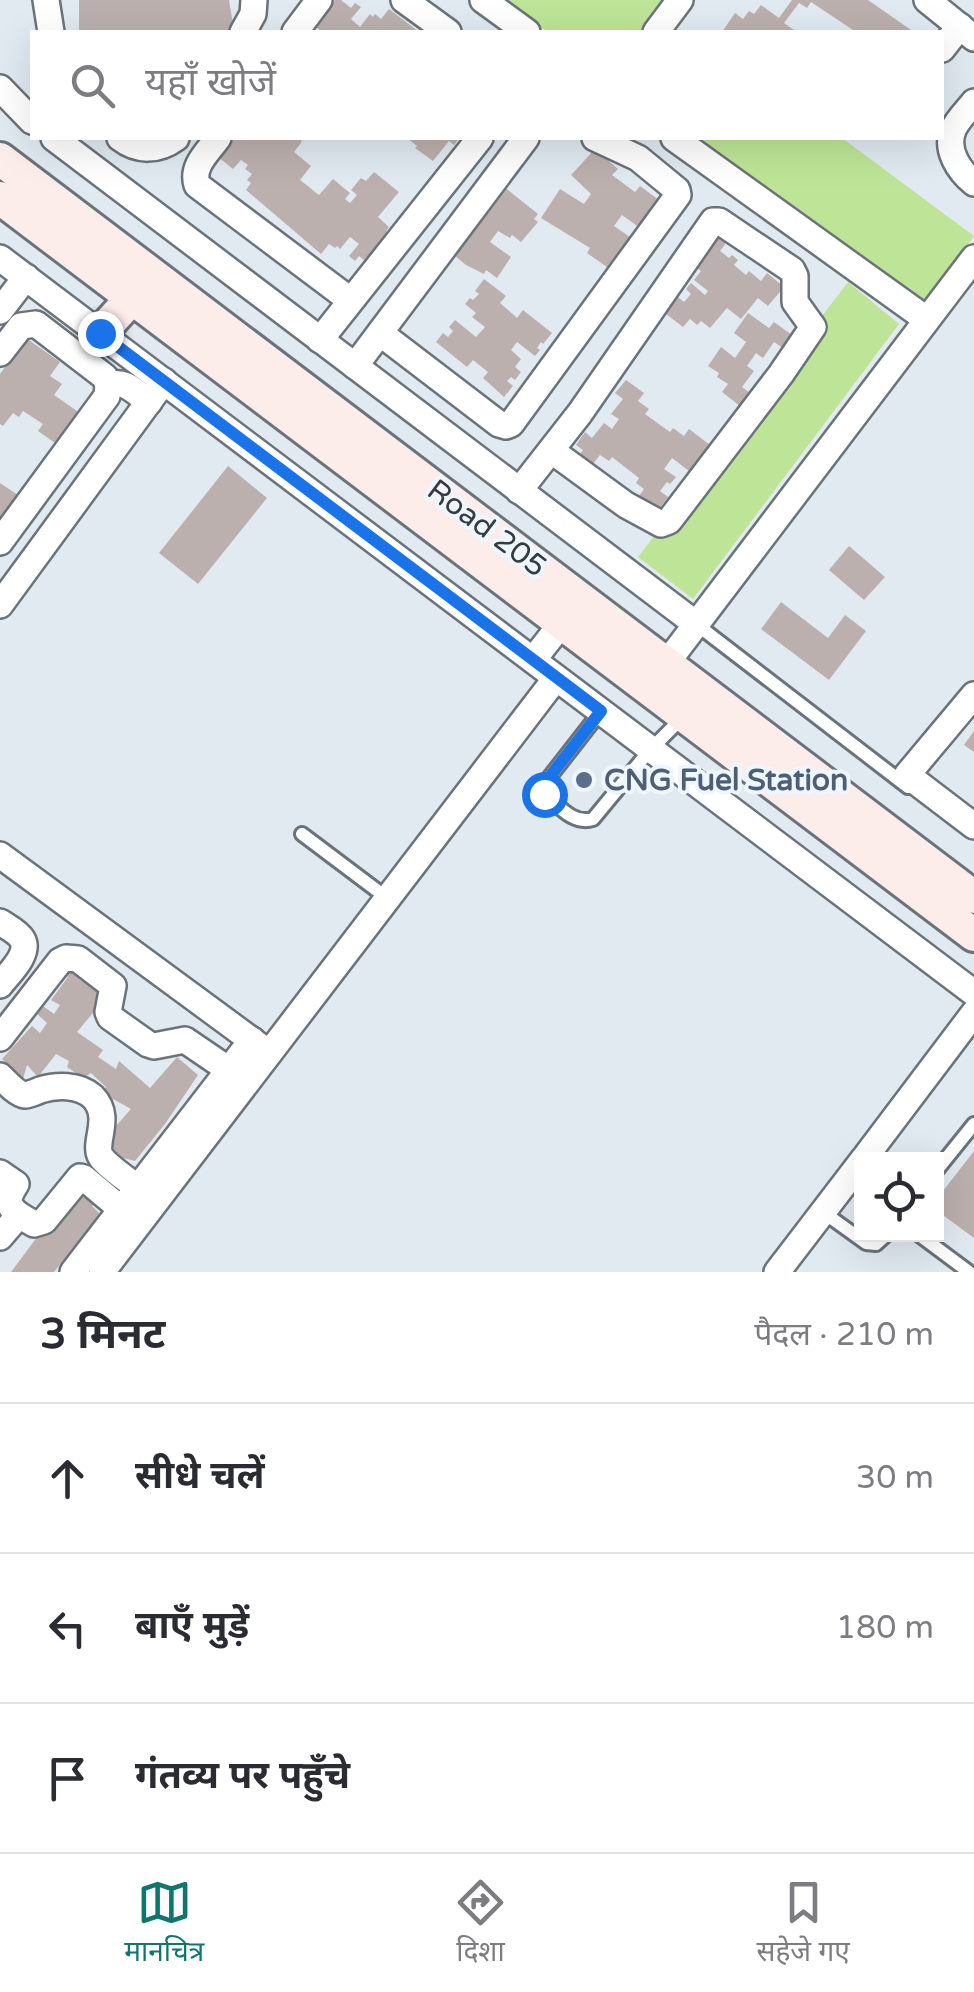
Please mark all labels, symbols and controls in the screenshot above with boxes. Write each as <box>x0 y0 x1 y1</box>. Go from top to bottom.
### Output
search box <box>30 30 944 140</box>
icon: search <box>65 58 120 113</box>
text: यहाँ खोजें <box>145 60 276 106</box>
route end <box>78 311 124 357</box>
street label: Road 205 <box>420 472 554 585</box>
place label: CNG Fuel Station <box>604 762 848 799</box>
marker: CNG Fuel Station <box>573 769 595 791</box>
route start <box>522 772 568 818</box>
map controls <box>854 1152 944 1242</box>
button: locate <box>854 1152 944 1242</box>
text: 3 मिनट <box>40 1309 165 1360</box>
text: पैदल · 210 m <box>754 1316 934 1354</box>
icon: ahead <box>40 1451 95 1506</box>
text: सीधे चलें <box>135 1453 265 1499</box>
text: 30 m <box>856 1459 934 1497</box>
icon: left <box>40 1601 95 1656</box>
text: बाएँ मुड़ें <box>135 1603 249 1649</box>
text: 180 m <box>836 1609 934 1647</box>
icon: arrive <box>40 1751 95 1806</box>
text: गंतव्य पर पहुँचे <box>135 1753 350 1799</box>
tab: मानचित्र <box>124 1875 204 1972</box>
tab: दिशा <box>453 1875 508 1972</box>
tab: सहेजे गए <box>757 1875 850 1972</box>

